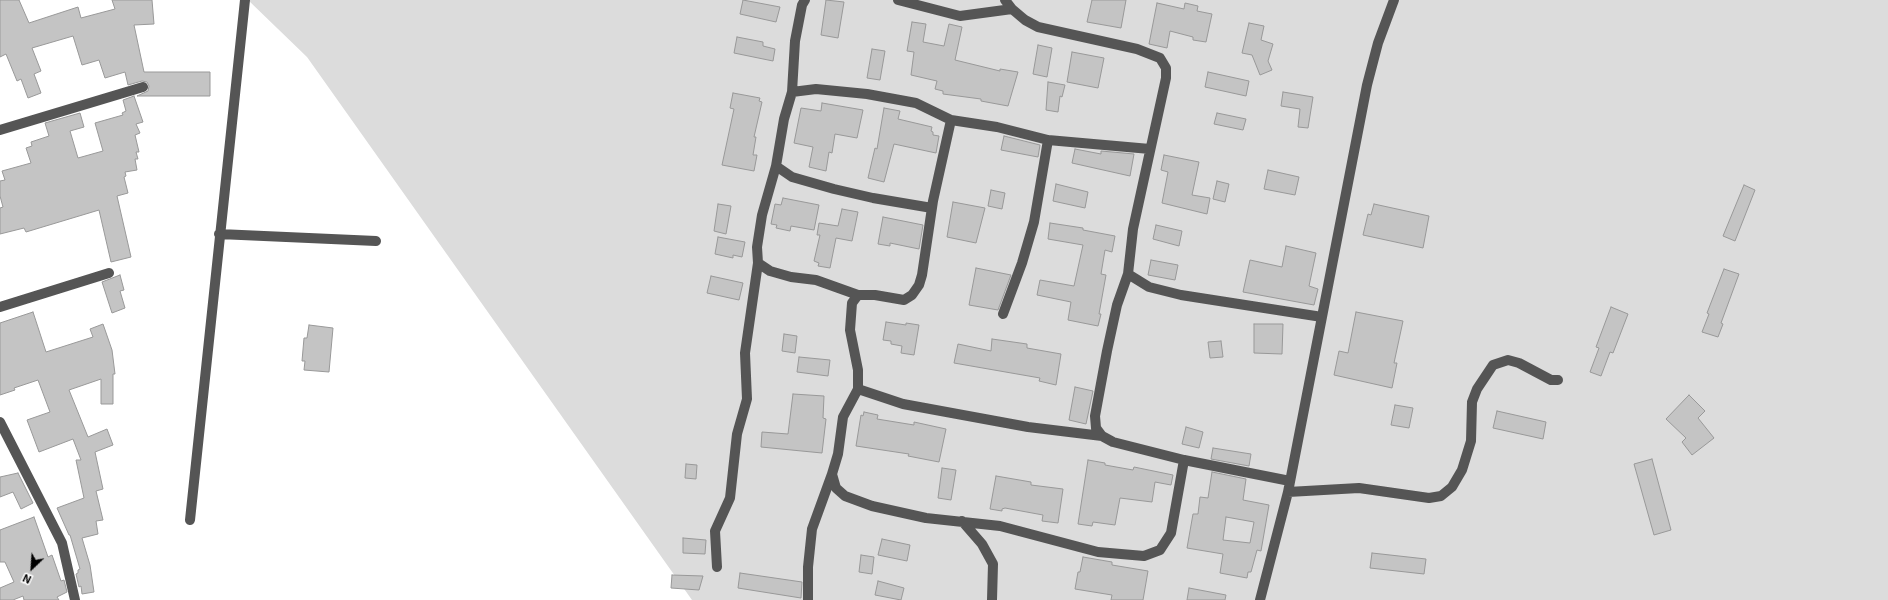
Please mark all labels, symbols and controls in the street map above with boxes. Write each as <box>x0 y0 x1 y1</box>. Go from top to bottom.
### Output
north arrow <box>12 548 52 588</box>
text: N <box>20 572 33 587</box>

